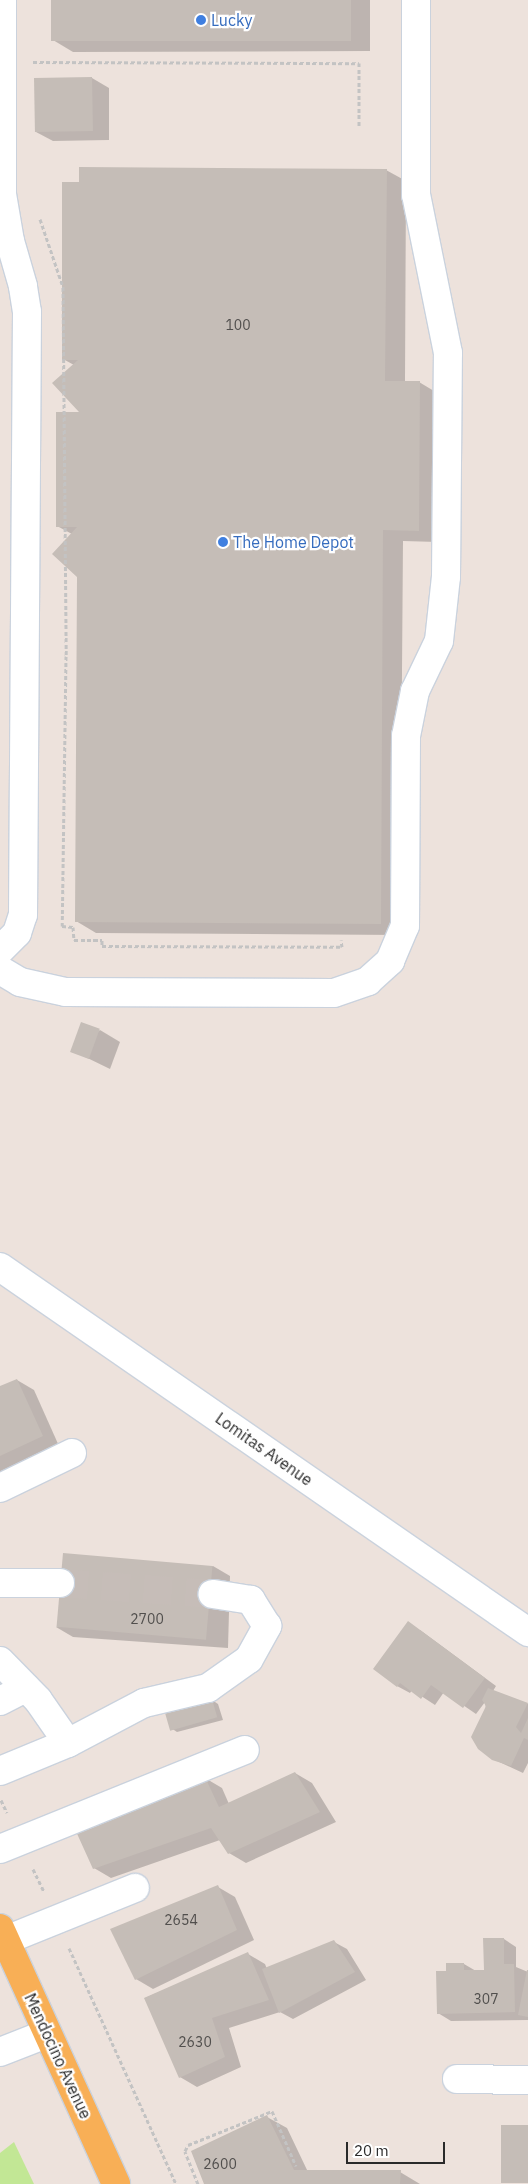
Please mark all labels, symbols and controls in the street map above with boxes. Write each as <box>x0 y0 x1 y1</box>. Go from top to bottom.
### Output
place label: Lucky <box>211 10 252 30</box>
marker: Lucky <box>195 14 207 26</box>
house number: 100 <box>225 317 251 333</box>
place label: The Home Depot <box>233 532 354 552</box>
marker: The Home Depot <box>217 536 229 548</box>
street label: Lomitas Avenue <box>212 1408 316 1490</box>
house number: 2700 <box>130 1611 164 1627</box>
house number: 2654 <box>164 1912 198 1928</box>
street label: Mendocino Avenue <box>20 1990 96 2122</box>
house number: 307 <box>473 1991 499 2007</box>
house number: 2630 <box>178 2034 212 2050</box>
scale bar <box>348 2132 447 2164</box>
text: 20 m <box>354 2141 389 2160</box>
house number: 2600 <box>203 2156 237 2172</box>

